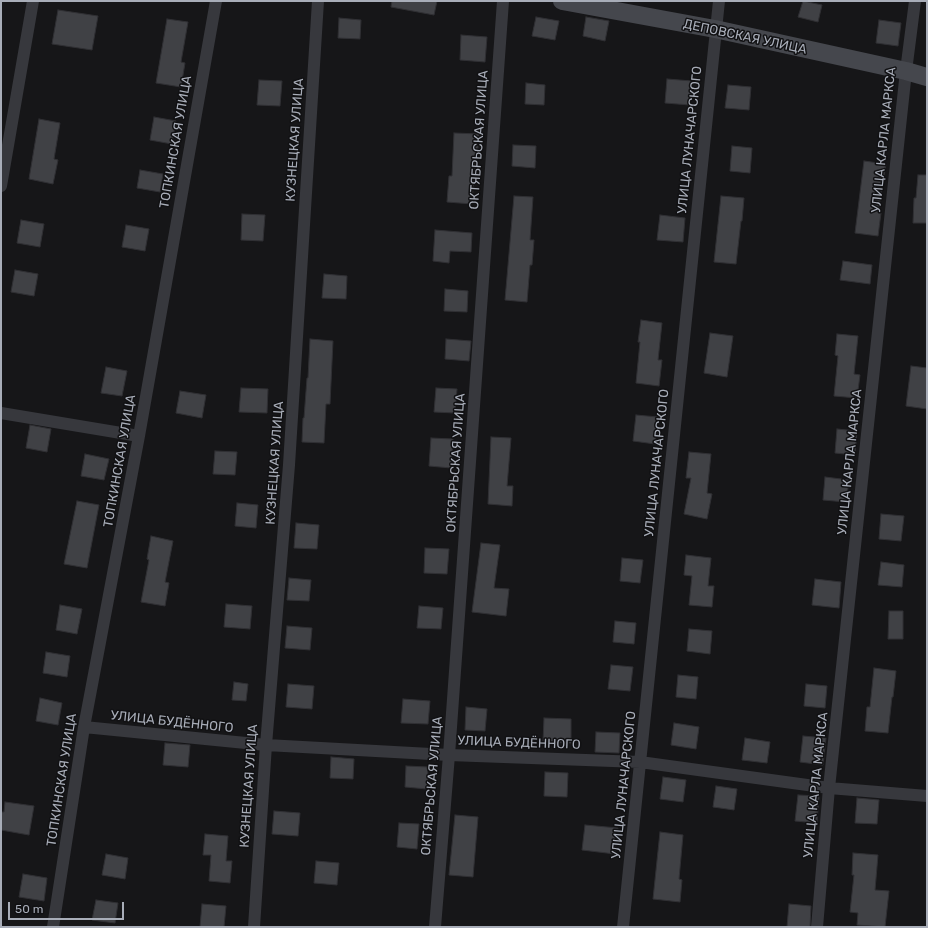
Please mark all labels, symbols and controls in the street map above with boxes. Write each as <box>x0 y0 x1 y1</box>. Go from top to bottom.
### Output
street label: ДЕПОВСКАЯ УЛИЦА <box>682 16 808 58</box>
street label: УЛИЦА ЛУНАЧАРСКОГО <box>674 65 706 215</box>
street label: УЛИЦА КАРЛА МАРКСА <box>869 66 899 214</box>
street label: ОКТЯБРЬСКАЯ УЛИЦА <box>466 70 492 210</box>
street label: ТОПКИНСКАЯ УЛИЦА <box>157 74 195 210</box>
street label: КУЗНЕЦКАЯ УЛИЦА <box>283 78 307 202</box>
street label: УЛИЦА ЛУНАЧАРСКОГО <box>641 388 673 538</box>
street label: УЛИЦА КАРЛА МАРКСА <box>835 388 865 536</box>
street label: ТОПКИНСКАЯ УЛИЦА <box>101 393 139 529</box>
street label: ОКТЯБРЬСКАЯ УЛИЦА <box>443 393 469 533</box>
street label: КУЗНЕЦКАЯ УЛИЦА <box>263 401 287 525</box>
street label: УЛИЦА БУДЁННОГО <box>110 708 234 736</box>
street label: УЛИЦА ЛУНАЧАРСКОГО <box>608 710 640 860</box>
street label: УЛИЦА КАРЛА МАРКСА <box>801 711 831 859</box>
street label: ТОПКИНСКАЯ УЛИЦА <box>44 712 80 848</box>
street label: ОКТЯБРЬСКАЯ УЛИЦА <box>418 716 446 856</box>
street label: КУЗНЕЦКАЯ УЛИЦА <box>237 724 261 848</box>
street label: УЛИЦА БУДЁННОГО <box>457 733 581 753</box>
scale bar <box>10 894 126 920</box>
text: 50 m <box>15 902 43 916</box>

